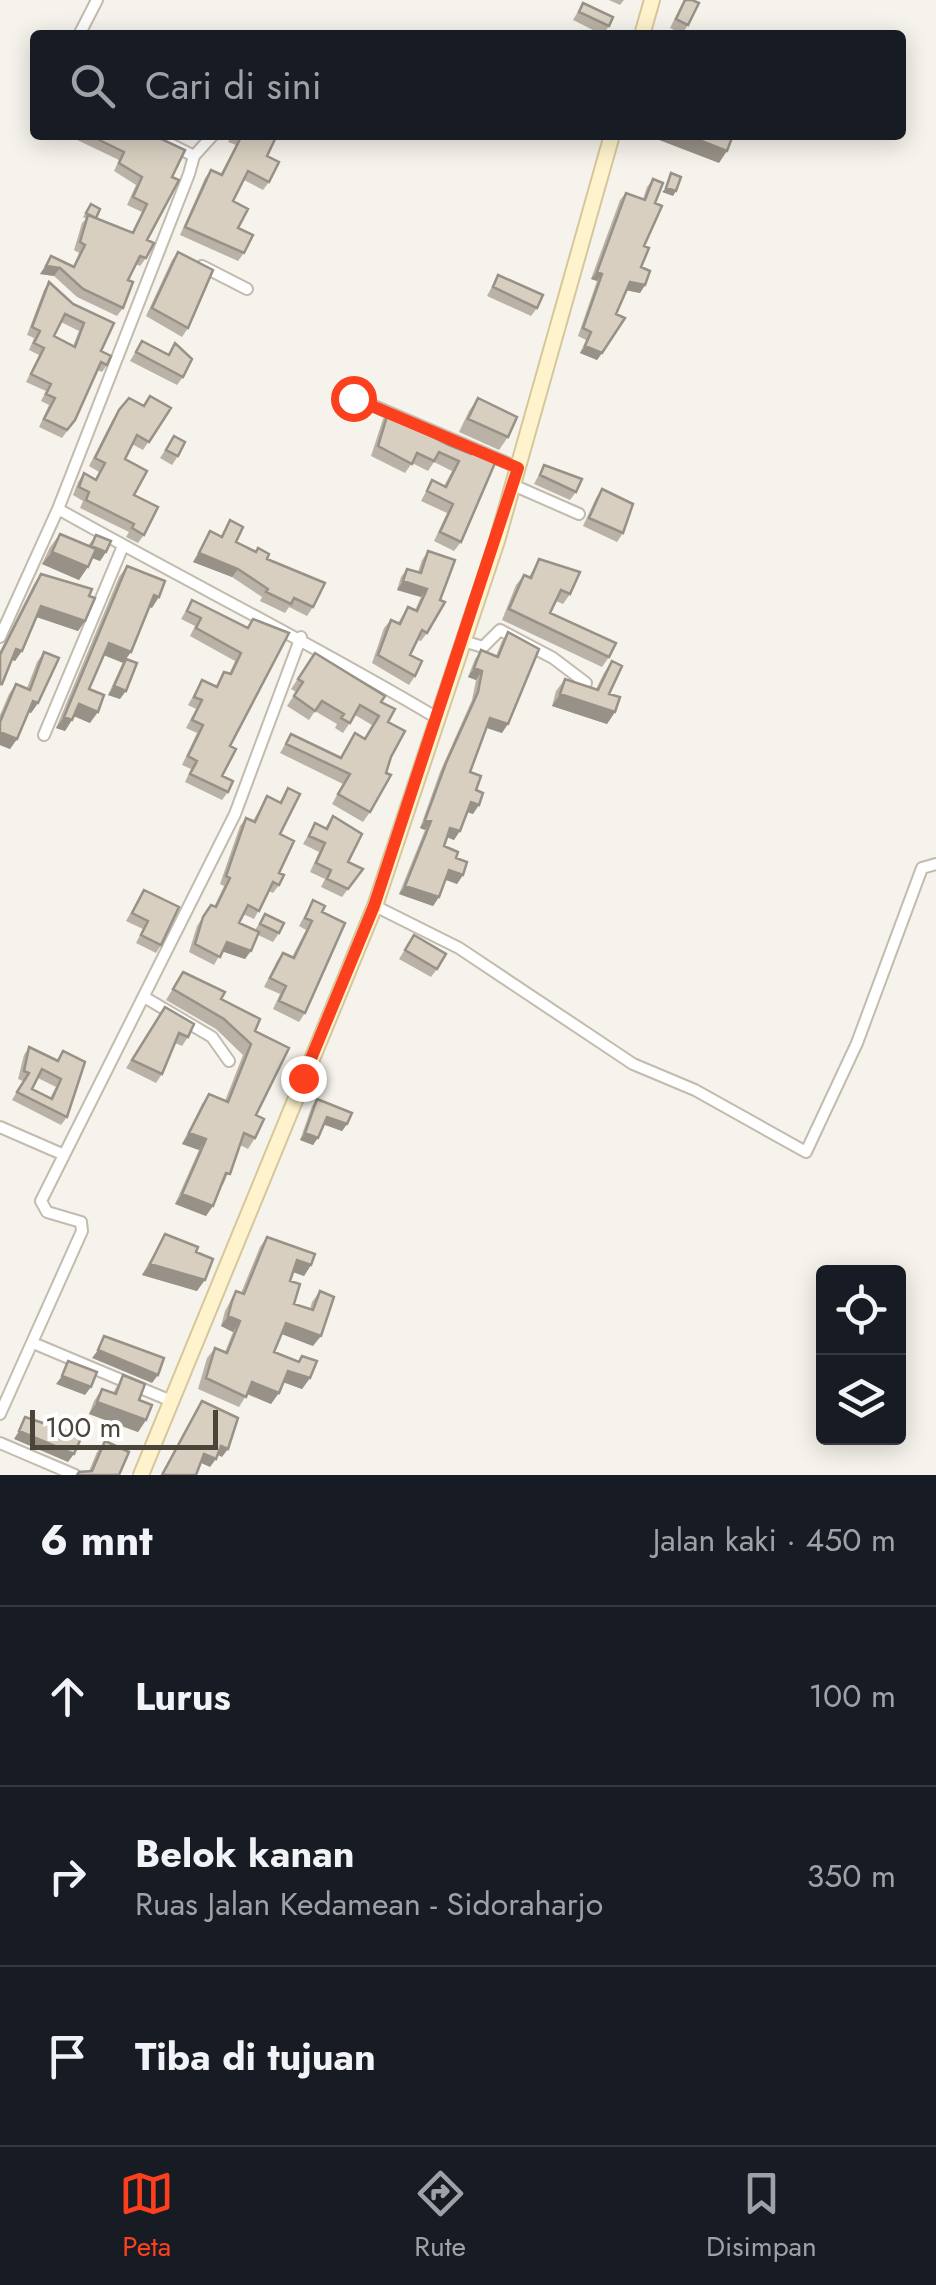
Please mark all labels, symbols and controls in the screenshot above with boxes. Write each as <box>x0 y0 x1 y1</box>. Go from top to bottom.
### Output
search box <box>30 30 906 140</box>
icon: search <box>65 58 120 113</box>
text: Cari di sini <box>145 58 322 113</box>
route start <box>331 376 377 422</box>
route end <box>281 1056 327 1102</box>
map controls <box>816 1265 906 1445</box>
button: locate <box>816 1265 906 1355</box>
button: layers <box>816 1355 906 1445</box>
scale bar <box>30 1405 218 1450</box>
text: 100 m <box>45 1407 121 1448</box>
text: 6 mnt <box>40 1510 153 1571</box>
text: Jalan kaki · 450 m <box>653 1517 896 1563</box>
icon: ahead <box>40 1669 95 1724</box>
text: Lurus <box>135 1669 231 1724</box>
text: 100 m <box>809 1673 896 1719</box>
text: Belok kanan <box>135 1826 355 1881</box>
icon: right <box>40 1849 95 1904</box>
text: 350 m <box>807 1853 896 1899</box>
text: Ruas Jalan Kedamean - Sidoraharjo <box>135 1881 603 1927</box>
icon: arrive <box>40 2029 95 2084</box>
text: Tiba di tujuan <box>135 2029 376 2084</box>
tab: Peta <box>119 2166 174 2267</box>
tab: Rute <box>413 2166 468 2267</box>
tab: Disimpan <box>706 2166 817 2267</box>

